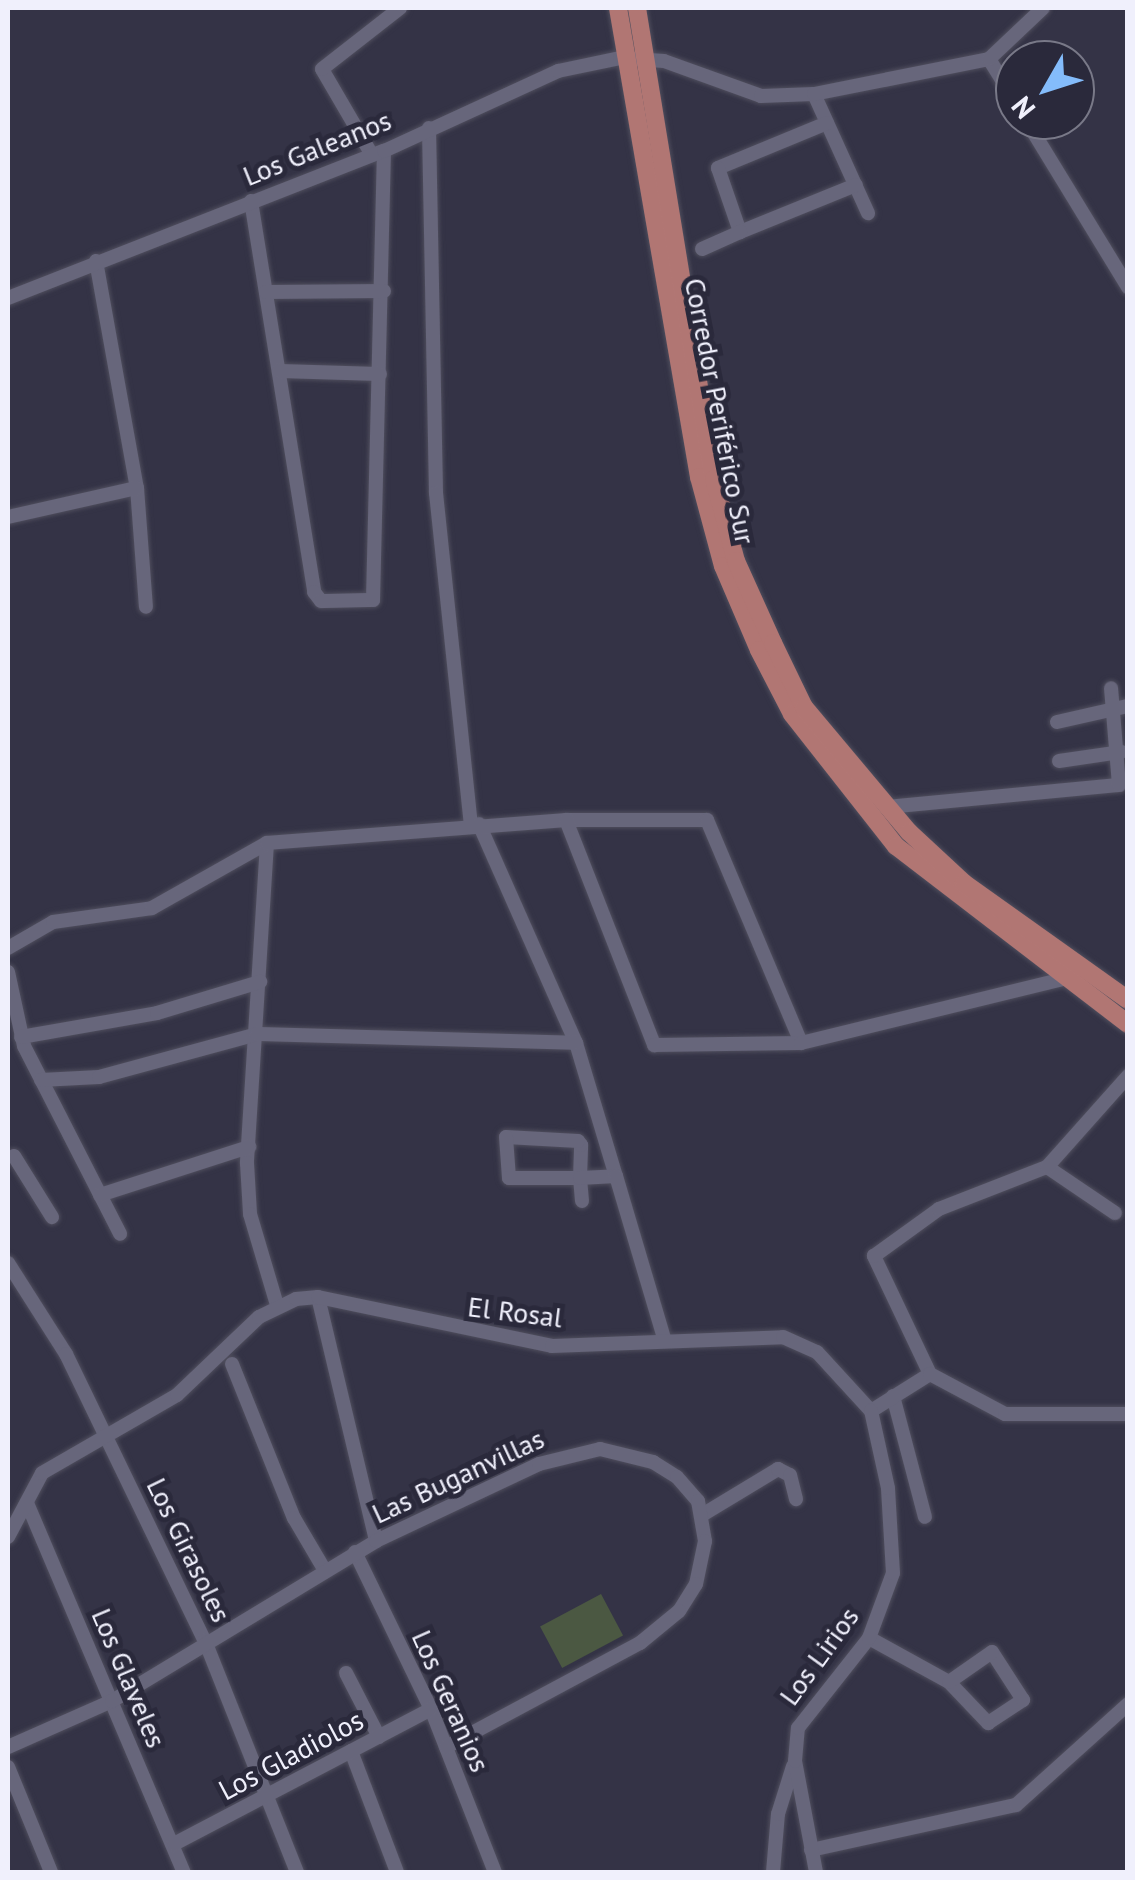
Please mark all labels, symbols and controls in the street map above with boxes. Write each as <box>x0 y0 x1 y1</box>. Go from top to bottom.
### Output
north arrow <box>995 40 1095 140</box>
text: N <box>1003 89 1043 127</box>
street label: Los Galeanos <box>238 103 396 193</box>
street label: Corredor Periférico Sur <box>678 275 762 547</box>
street label: El Rosal <box>466 1290 564 1334</box>
street label: Las Buganvillas <box>367 1422 549 1530</box>
street label: Los Girasoles <box>140 1472 238 1628</box>
street label: Los Lirios <box>772 1600 866 1712</box>
street label: Los Glaveles <box>85 1603 173 1753</box>
street label: Los Geranios <box>405 1625 497 1777</box>
street label: Los Gladiolos <box>213 1703 369 1807</box>

